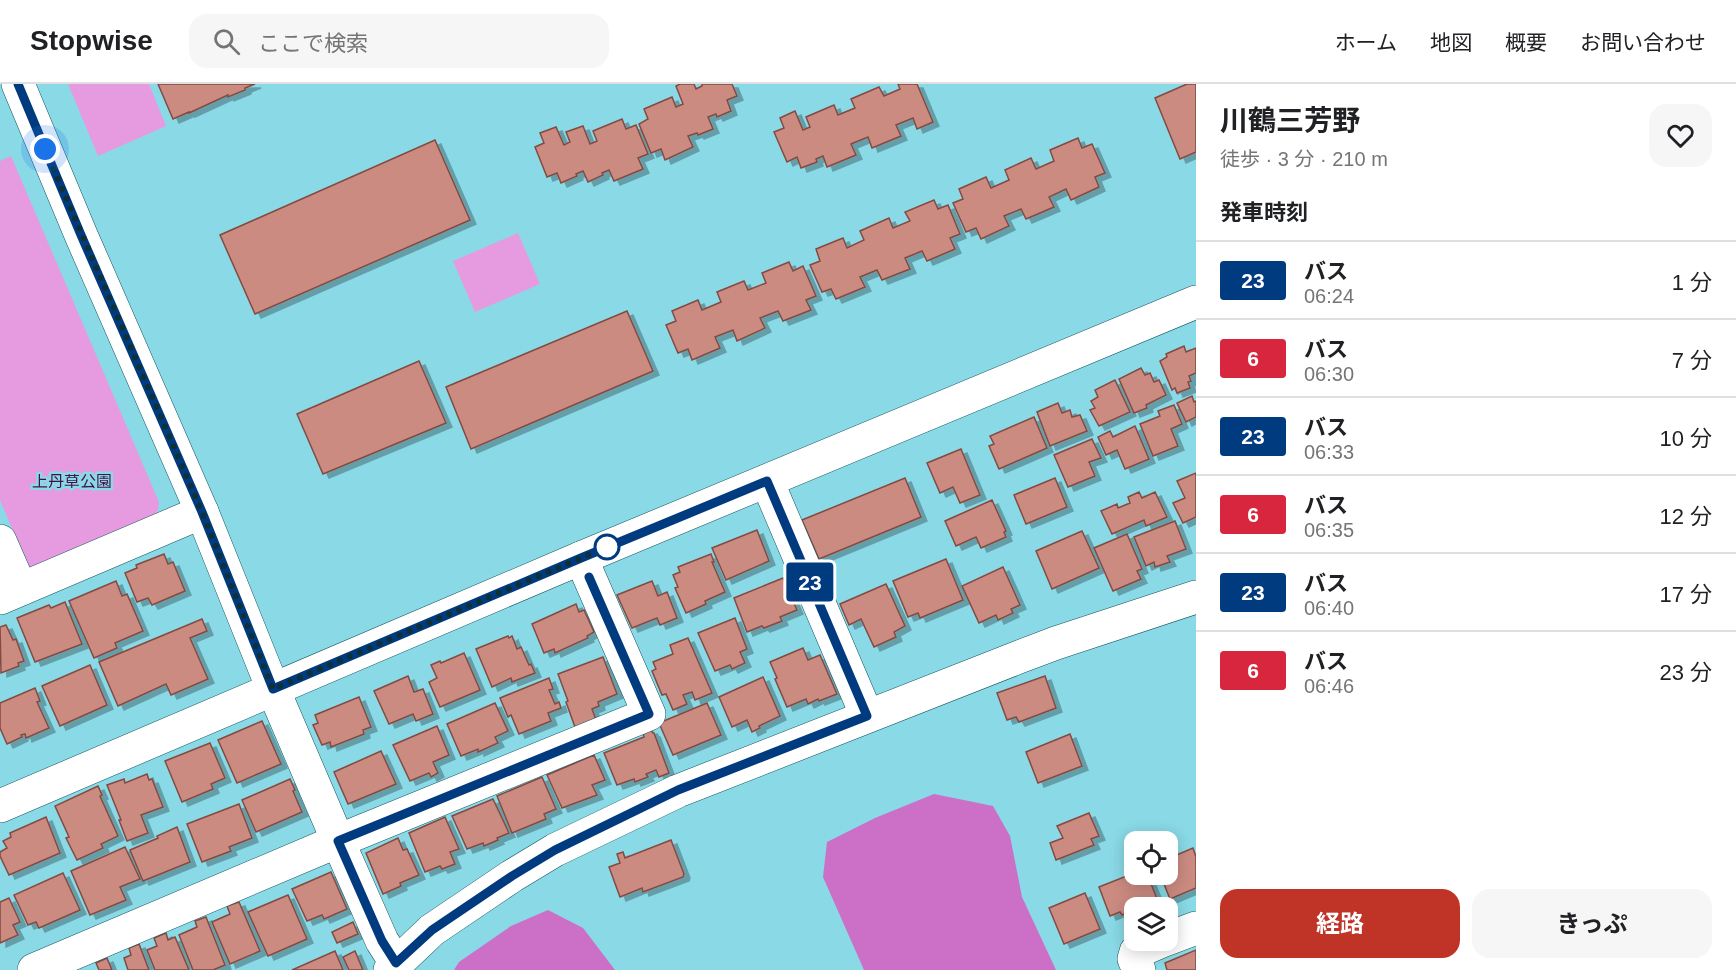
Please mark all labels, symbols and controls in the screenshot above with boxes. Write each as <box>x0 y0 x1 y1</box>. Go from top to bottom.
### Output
search box <box>189 14 609 68</box>
text: Stopwise <box>30 25 153 56</box>
icon: search <box>210 25 243 58</box>
text: ここで検索 <box>258 31 368 56</box>
text: ホーム <box>1335 31 1397 54</box>
text: 地図 <box>1430 31 1472 54</box>
text: 概要 <box>1505 31 1547 54</box>
text: お問い合わせ <box>1580 31 1706 54</box>
button: heart <box>1649 104 1712 167</box>
text: 川鶴三芳野 <box>1220 105 1360 136</box>
your location <box>30 134 60 164</box>
text: 徒歩 · 3 分 · 210 m <box>1220 148 1388 170</box>
text: 発車時刻 <box>1220 200 1308 225</box>
text: バス <box>1304 259 1348 284</box>
text: 23 <box>1241 269 1265 292</box>
text: 1 分 <box>1672 270 1712 295</box>
text: 06:24 <box>1304 285 1354 307</box>
text: バス <box>1304 337 1348 362</box>
text: 6 <box>1247 347 1259 370</box>
text: 7 分 <box>1672 348 1712 373</box>
text: 06:30 <box>1304 363 1354 385</box>
text: バス <box>1304 415 1348 440</box>
text: 23 <box>1241 425 1265 448</box>
text: 10 分 <box>1659 426 1712 451</box>
text: 06:33 <box>1304 441 1354 463</box>
park label: 上丹草公園 <box>32 473 112 490</box>
text: バス <box>1304 493 1348 518</box>
text: 6 <box>1247 503 1259 526</box>
text: 12 分 <box>1659 504 1712 529</box>
text: 06:35 <box>1304 519 1354 541</box>
unlabelled marker <box>594 534 620 560</box>
line badge: 23 <box>783 562 837 602</box>
text: 23 <box>798 571 822 594</box>
text: バス <box>1304 571 1348 596</box>
text: 23 <box>1241 581 1265 604</box>
text: 17 分 <box>1659 582 1712 607</box>
text: 06:40 <box>1304 597 1354 619</box>
text: バス <box>1304 649 1348 674</box>
text: 6 <box>1247 659 1259 682</box>
text: 23 分 <box>1659 660 1712 685</box>
text: 06:46 <box>1304 675 1354 697</box>
map controls <box>1124 831 1178 951</box>
button: locate <box>1124 831 1178 885</box>
button: 経路 <box>1220 889 1460 958</box>
button: きっぷ <box>1472 889 1712 958</box>
button: layers <box>1124 897 1178 951</box>

